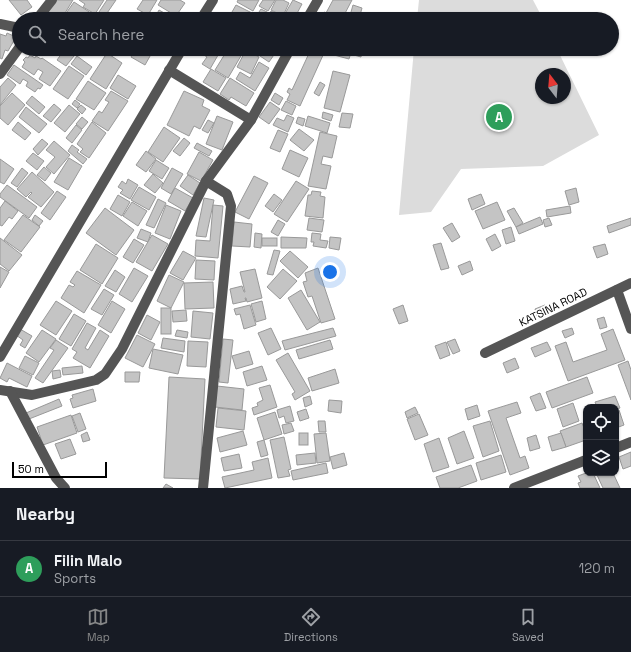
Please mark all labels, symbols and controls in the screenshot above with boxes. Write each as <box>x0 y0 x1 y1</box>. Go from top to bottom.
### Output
search box <box>12 12 619 56</box>
icon: search <box>26 23 48 45</box>
text: Search here <box>58 25 144 44</box>
north arrow <box>535 68 571 104</box>
pin: A <box>486 102 512 132</box>
your location <box>320 262 340 282</box>
street label: KATSINA ROAD <box>517 285 589 329</box>
map controls <box>583 404 619 476</box>
button: locate <box>583 404 619 440</box>
button: layers <box>583 440 619 476</box>
scale bar <box>12 460 107 479</box>
text: 50 m <box>18 462 44 476</box>
text: Nearby <box>16 503 75 525</box>
text: Filin Malo <box>54 551 122 570</box>
text: A <box>25 560 33 577</box>
text: 120 m <box>579 560 615 577</box>
text: Sports <box>54 570 96 587</box>
tab: Map <box>87 606 110 644</box>
tab: Directions <box>284 606 338 644</box>
tab: Saved <box>512 606 544 644</box>

